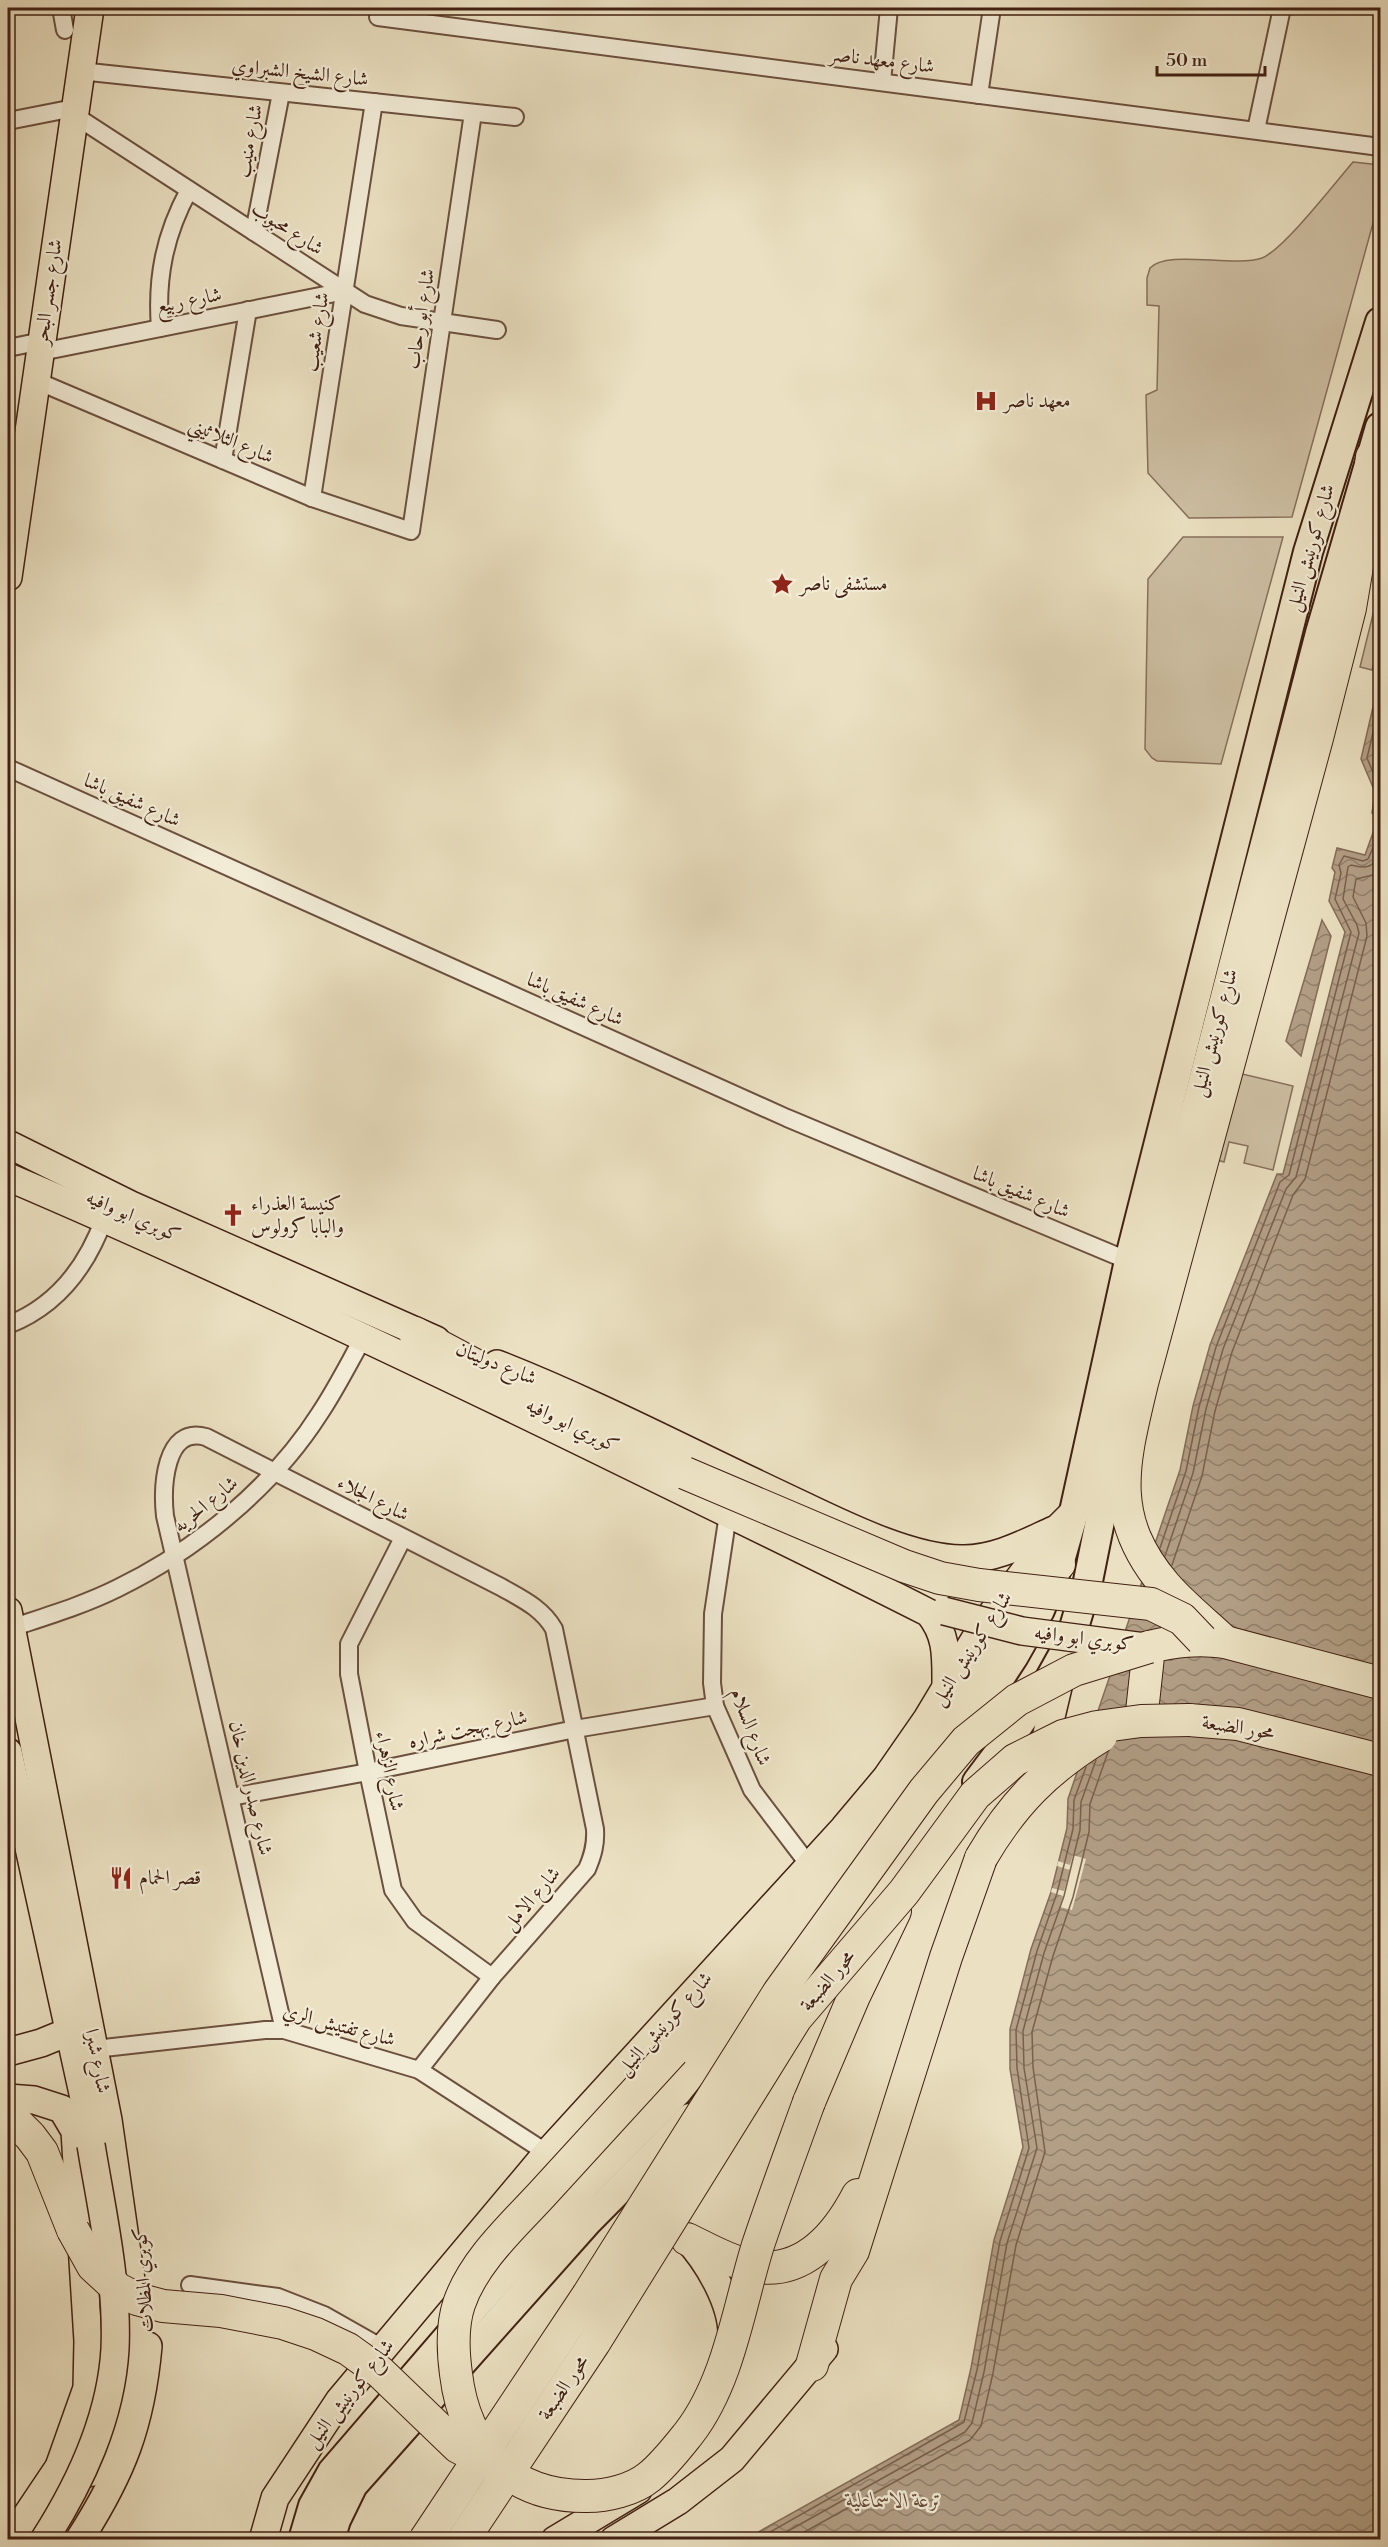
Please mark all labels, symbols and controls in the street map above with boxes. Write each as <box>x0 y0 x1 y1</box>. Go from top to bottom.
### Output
scale bar <box>1157 39 1265 77</box>
street label: شارع معهد ناصر <box>826 42 936 84</box>
text: 50 m <box>1166 49 1208 72</box>
street label: شارع الشيخ الشبراوي <box>230 53 370 97</box>
street label: شارع منيب <box>231 102 273 180</box>
street label: شارع محبوب <box>244 196 328 265</box>
street label: شارع جسر البحر <box>29 238 73 349</box>
street label: شارع أبو رحاب <box>398 266 445 372</box>
street label: شارع ربيع <box>154 282 225 324</box>
street label: شارع شعيب <box>298 291 340 374</box>
hospital icon: معهد ناصر <box>973 388 999 414</box>
place label: معهد ناصر <box>1002 389 1071 414</box>
street label: شارع الثلاثيني <box>183 412 277 475</box>
street label: شارع كورنيش النيل <box>1281 481 1345 616</box>
place icon: مستشفى ناصر <box>769 571 795 597</box>
place label: مستشفى ناصر <box>798 572 888 598</box>
street label: شارع شفيق باشا <box>78 769 184 837</box>
street label: شارع كورنيش النيل <box>1186 966 1248 1101</box>
street label: شارع شفيق باشا <box>521 968 627 1036</box>
street label: شارع شفيق باشا <box>967 1161 1073 1228</box>
street label: كوبري ابو وافيه <box>81 1185 184 1251</box>
place label: كنيسة العذراء والبابا كرولوس <box>251 1192 344 1240</box>
church icon: كنيسة العذراء والبابا كرولوس <box>220 1202 246 1228</box>
street label: شارع دوليتان <box>450 1336 540 1395</box>
street label: كوبري ابو وافيه <box>520 1393 623 1461</box>
street label: شارع الجلاء <box>331 1470 413 1531</box>
street label: شارع الحريه <box>168 1471 246 1542</box>
street label: شارع كورنيش النيل <box>926 1587 1022 1713</box>
street label: كوبري ابو وافيه <box>1032 1620 1135 1660</box>
street label: شارع السلام <box>720 1685 776 1771</box>
street label: شارع بهجت شراره <box>406 1705 531 1759</box>
street label: محور الضبعة <box>1200 1710 1276 1746</box>
street label: شارع صدر الدين خان <box>218 1718 278 1859</box>
street label: شارع الزهراء <box>365 1729 409 1814</box>
street label: شارع الامل <box>497 1862 570 1939</box>
restaurant icon: قصر الحمام <box>108 1865 134 1891</box>
place label: قصر الحمام <box>139 1866 201 1895</box>
street label: محور الضبعة <box>795 1945 861 2017</box>
street label: شارع كورنيش النيل <box>612 1967 721 2084</box>
street label: شارع تفتيش الري <box>279 1999 398 2057</box>
street label: شارع شبرا <box>75 2026 116 2096</box>
street label: كوبري المظلات <box>128 2226 162 2333</box>
street label: شارع كورنيش النيل <box>300 2335 403 2456</box>
street label: محور الضبعة <box>533 2351 595 2425</box>
water label: ترعة الاسماعلية <box>844 2488 942 2514</box>

